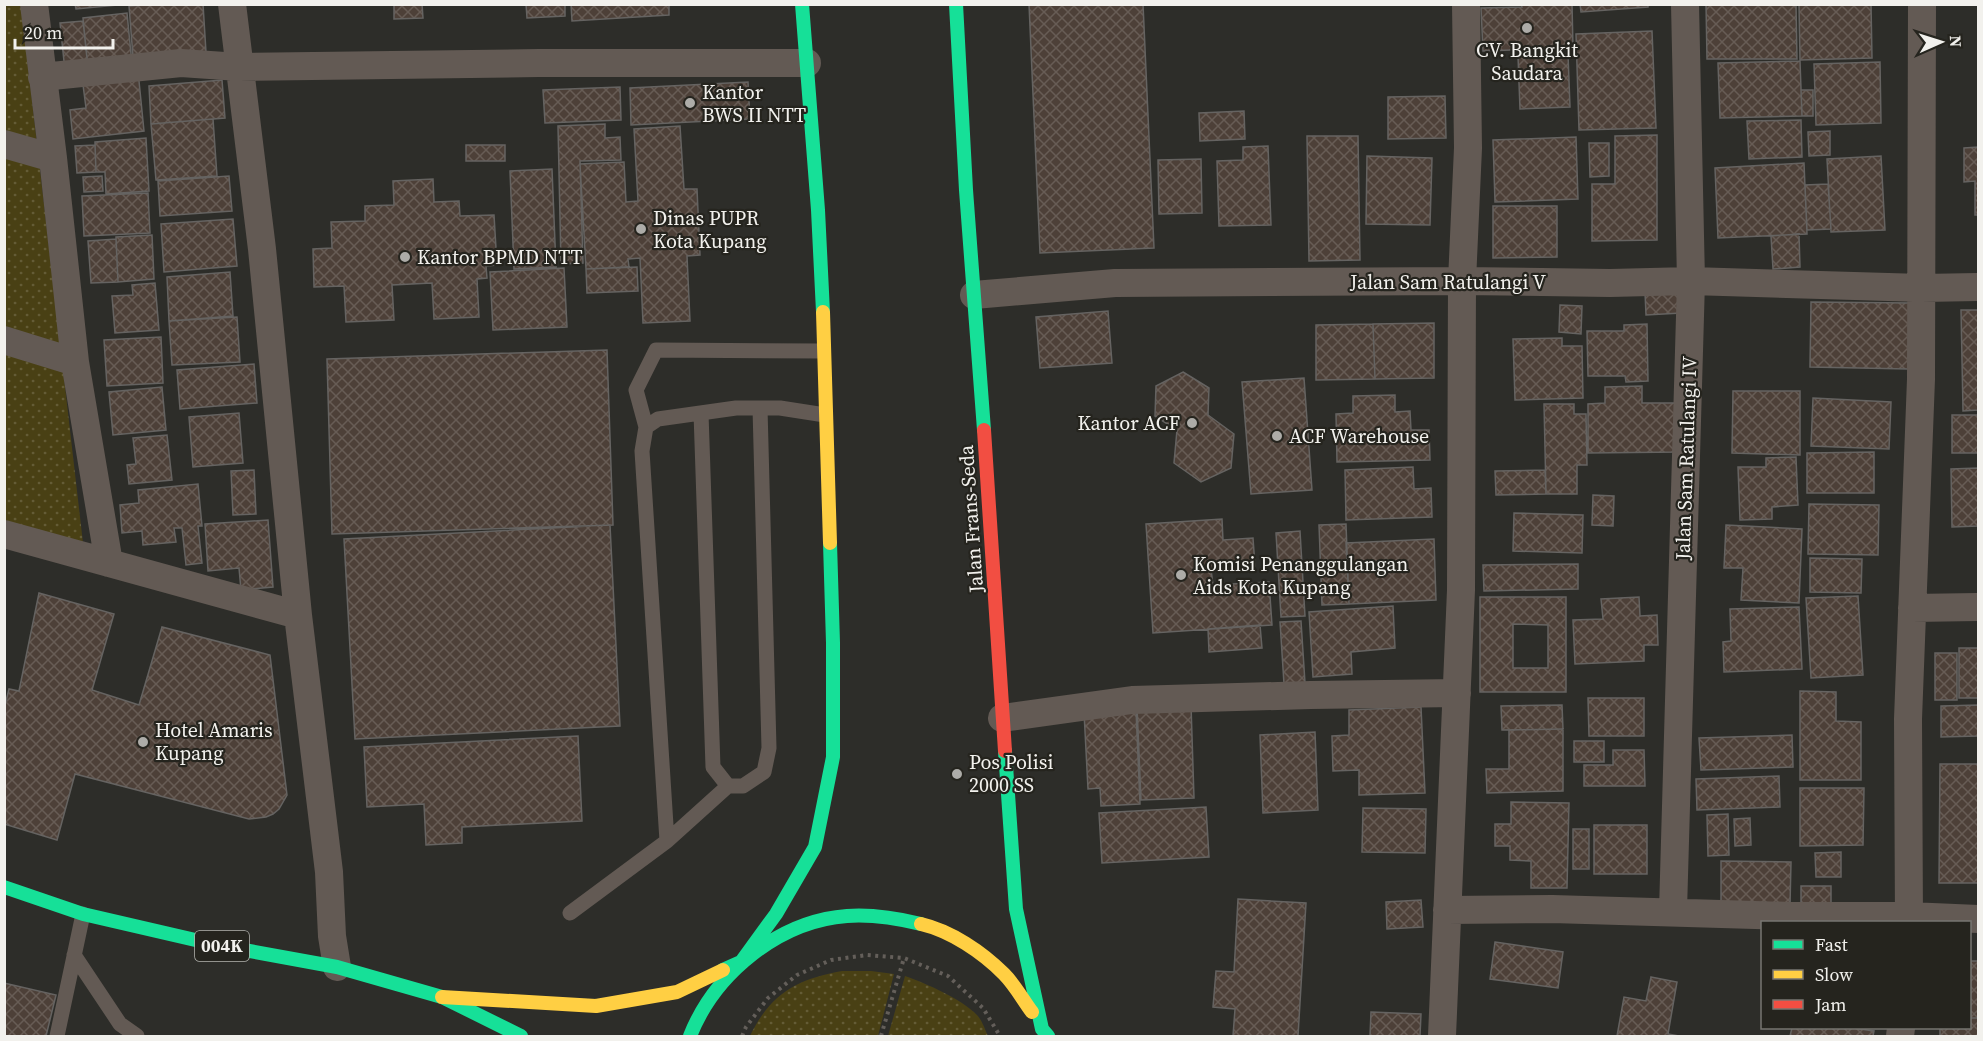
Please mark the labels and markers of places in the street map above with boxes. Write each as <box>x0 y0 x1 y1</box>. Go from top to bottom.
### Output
marker: CV. Bangkit Saudara <box>1520 21 1534 35</box>
place label: CV. Bangkit Saudara <box>1476 36 1579 87</box>
place label: Kantor BWS II NTT <box>702 78 806 129</box>
marker: Kantor BWS II NTT <box>683 96 697 110</box>
place label: Dinas PUPR Kota Kupang <box>653 204 767 255</box>
marker: Dinas PUPR Kota Kupang <box>634 222 648 236</box>
place label: Kantor BPMD NTT <box>417 243 583 271</box>
marker: Kantor BPMD NTT <box>398 250 412 264</box>
place label: Kantor ACF <box>1077 409 1180 437</box>
marker: Kantor ACF <box>1185 416 1199 430</box>
place label: ACF Warehouse <box>1289 422 1429 450</box>
marker: ACF Warehouse <box>1270 429 1284 443</box>
place label: Komisi Penanggulangan Aids Kota Kupang <box>1193 550 1408 601</box>
marker: Komisi Penanggulangan Aids Kota Kupang <box>1174 568 1188 582</box>
place label: Hotel Amaris Kupang <box>155 716 273 767</box>
marker: Hotel Amaris Kupang <box>136 735 150 749</box>
place label: Pos Polisi 2000 SS <box>969 748 1053 799</box>
marker: Pos Polisi 2000 SS <box>950 767 964 781</box>

